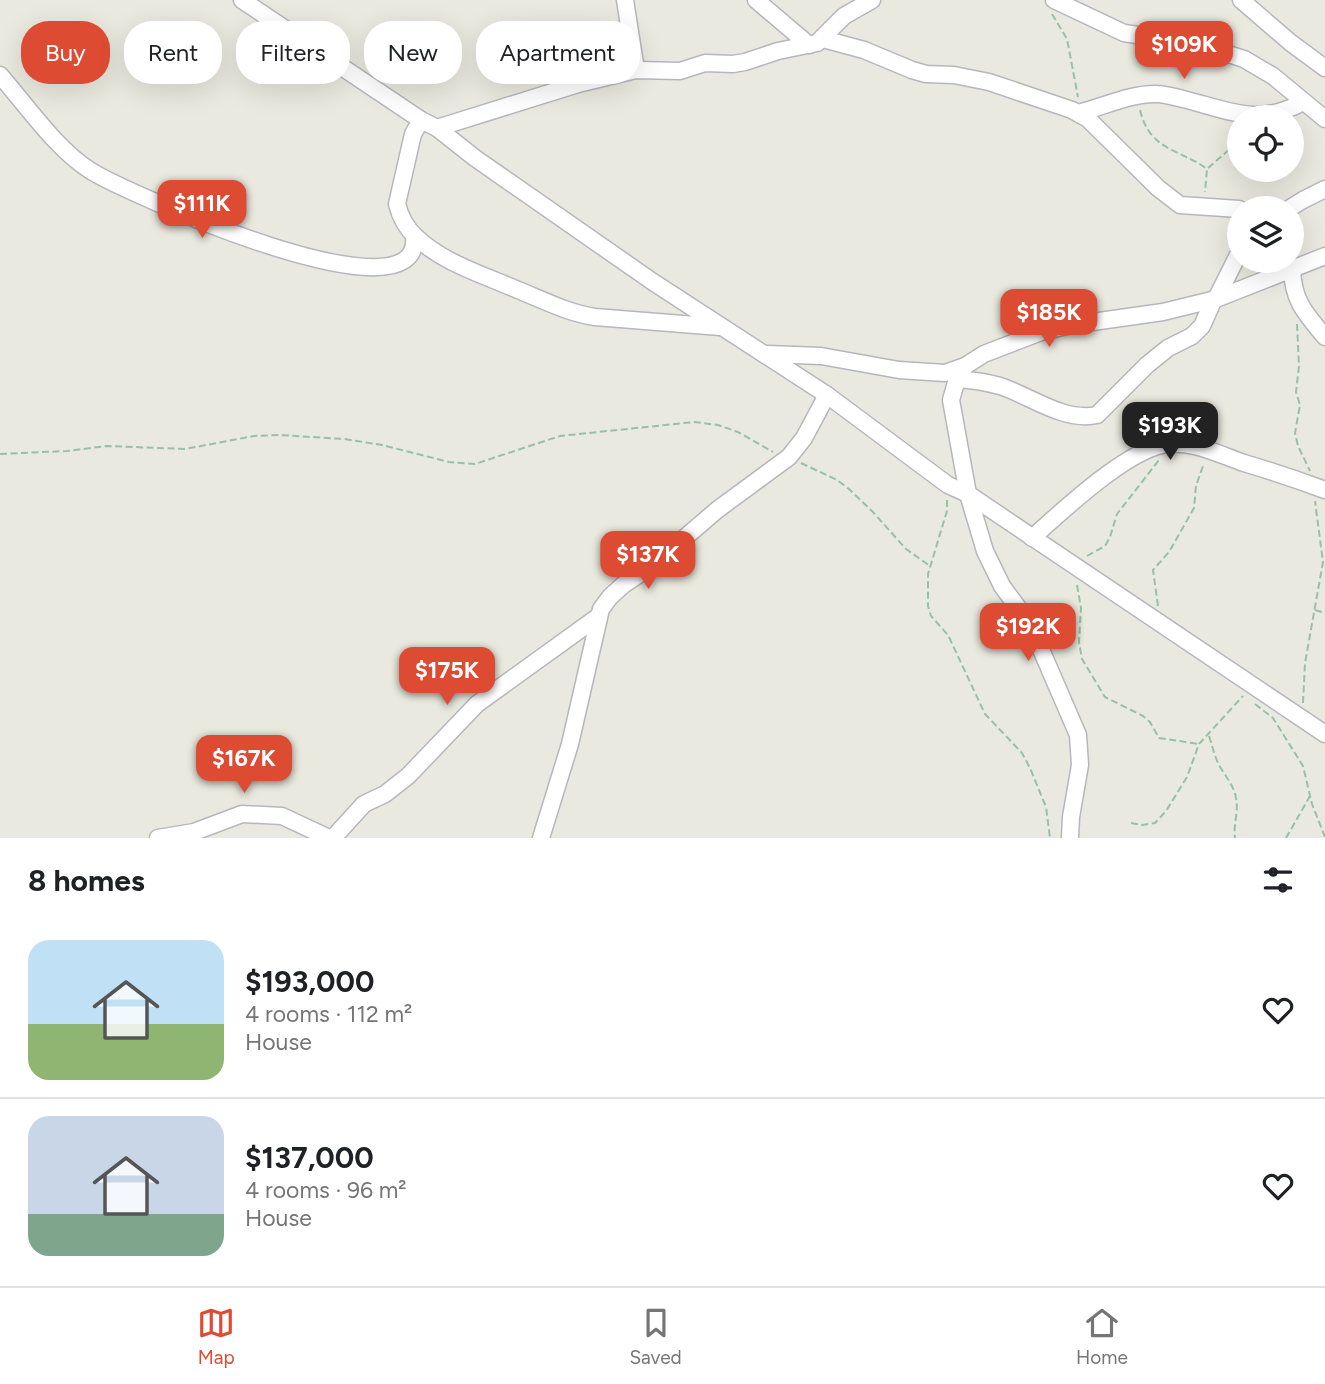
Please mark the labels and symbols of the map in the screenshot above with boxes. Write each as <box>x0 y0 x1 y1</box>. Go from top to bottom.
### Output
pin: $109K <box>1135 22 1233 81</box>
pin: $111K <box>153 180 251 240</box>
pin: $185K <box>1000 290 1098 349</box>
pin: $193K <box>1121 402 1219 462</box>
pin: $137K <box>599 532 697 591</box>
pin: $192K <box>979 604 1077 663</box>
pin: $175K <box>398 648 496 707</box>
pin: $167K <box>195 736 293 795</box>

